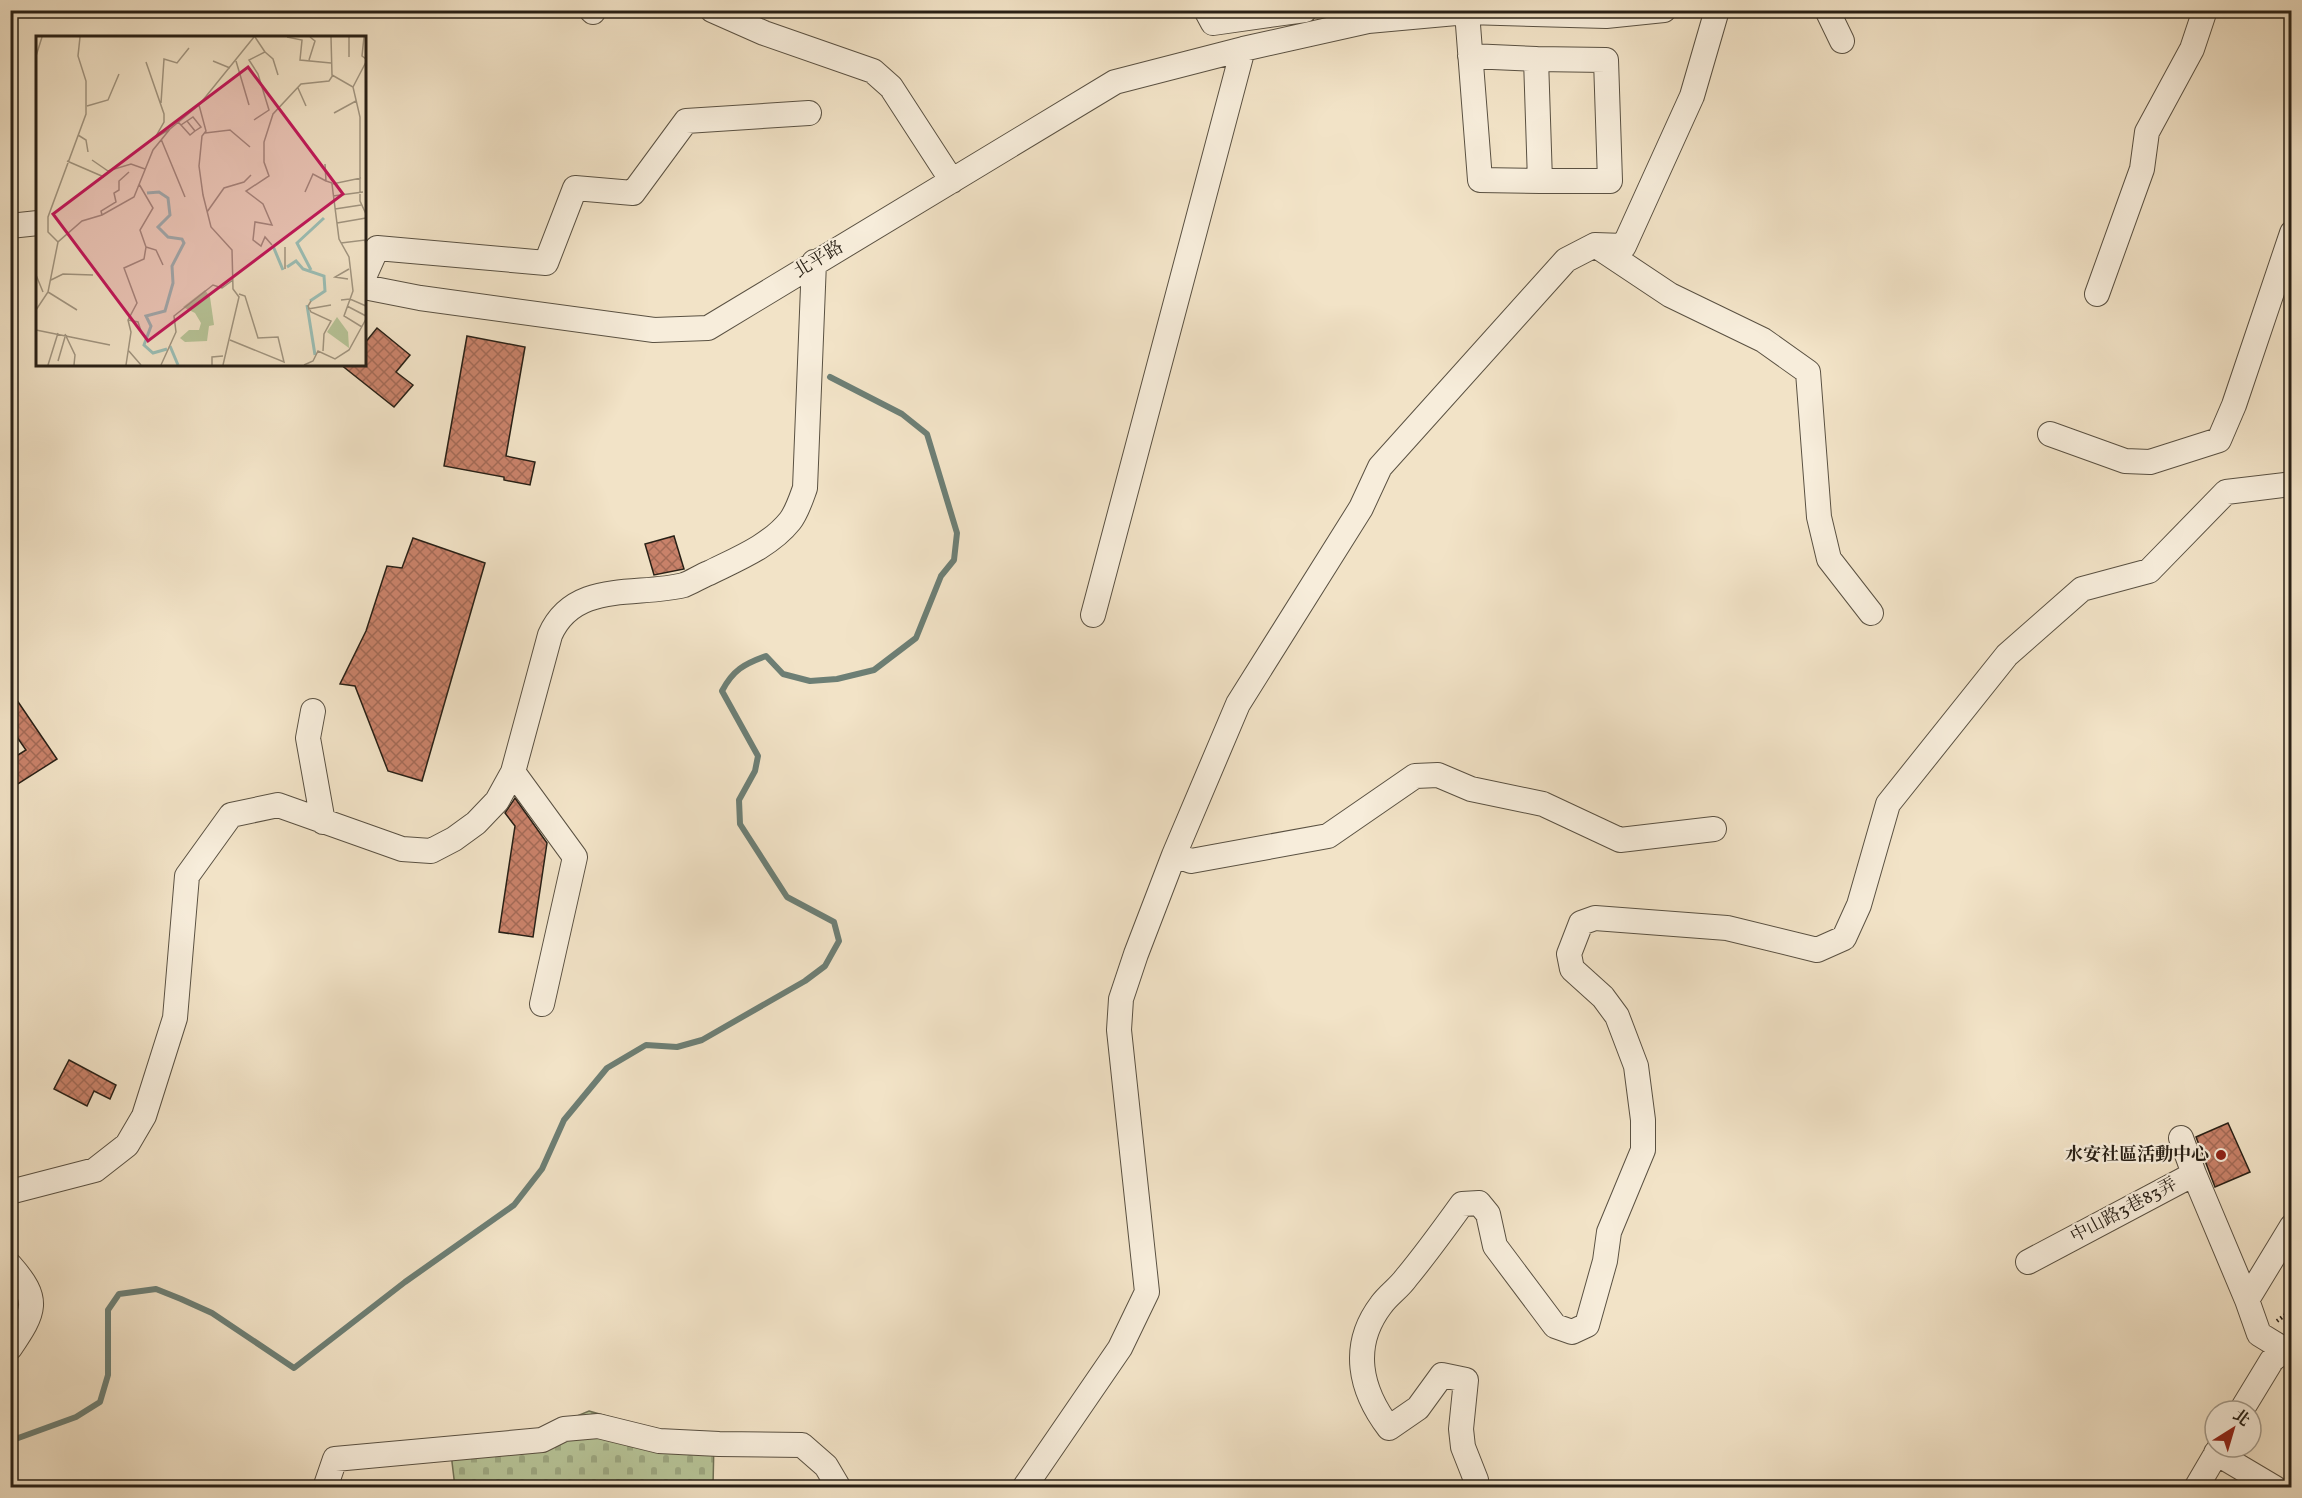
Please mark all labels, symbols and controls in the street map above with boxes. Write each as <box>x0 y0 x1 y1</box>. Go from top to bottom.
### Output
inset map <box>36 36 366 366</box>
street label: 北平路 <box>789 235 849 285</box>
place label: 水安社區活動中心 <box>2065 1143 2209 1168</box>
marker: 水安社區活動中心 <box>2214 1148 2228 1162</box>
street label: 中山路3巷83弄 <box>2066 1172 2182 1250</box>
north arrow <box>2203 1399 2263 1459</box>
text: 北 <box>2228 1405 2254 1432</box>

